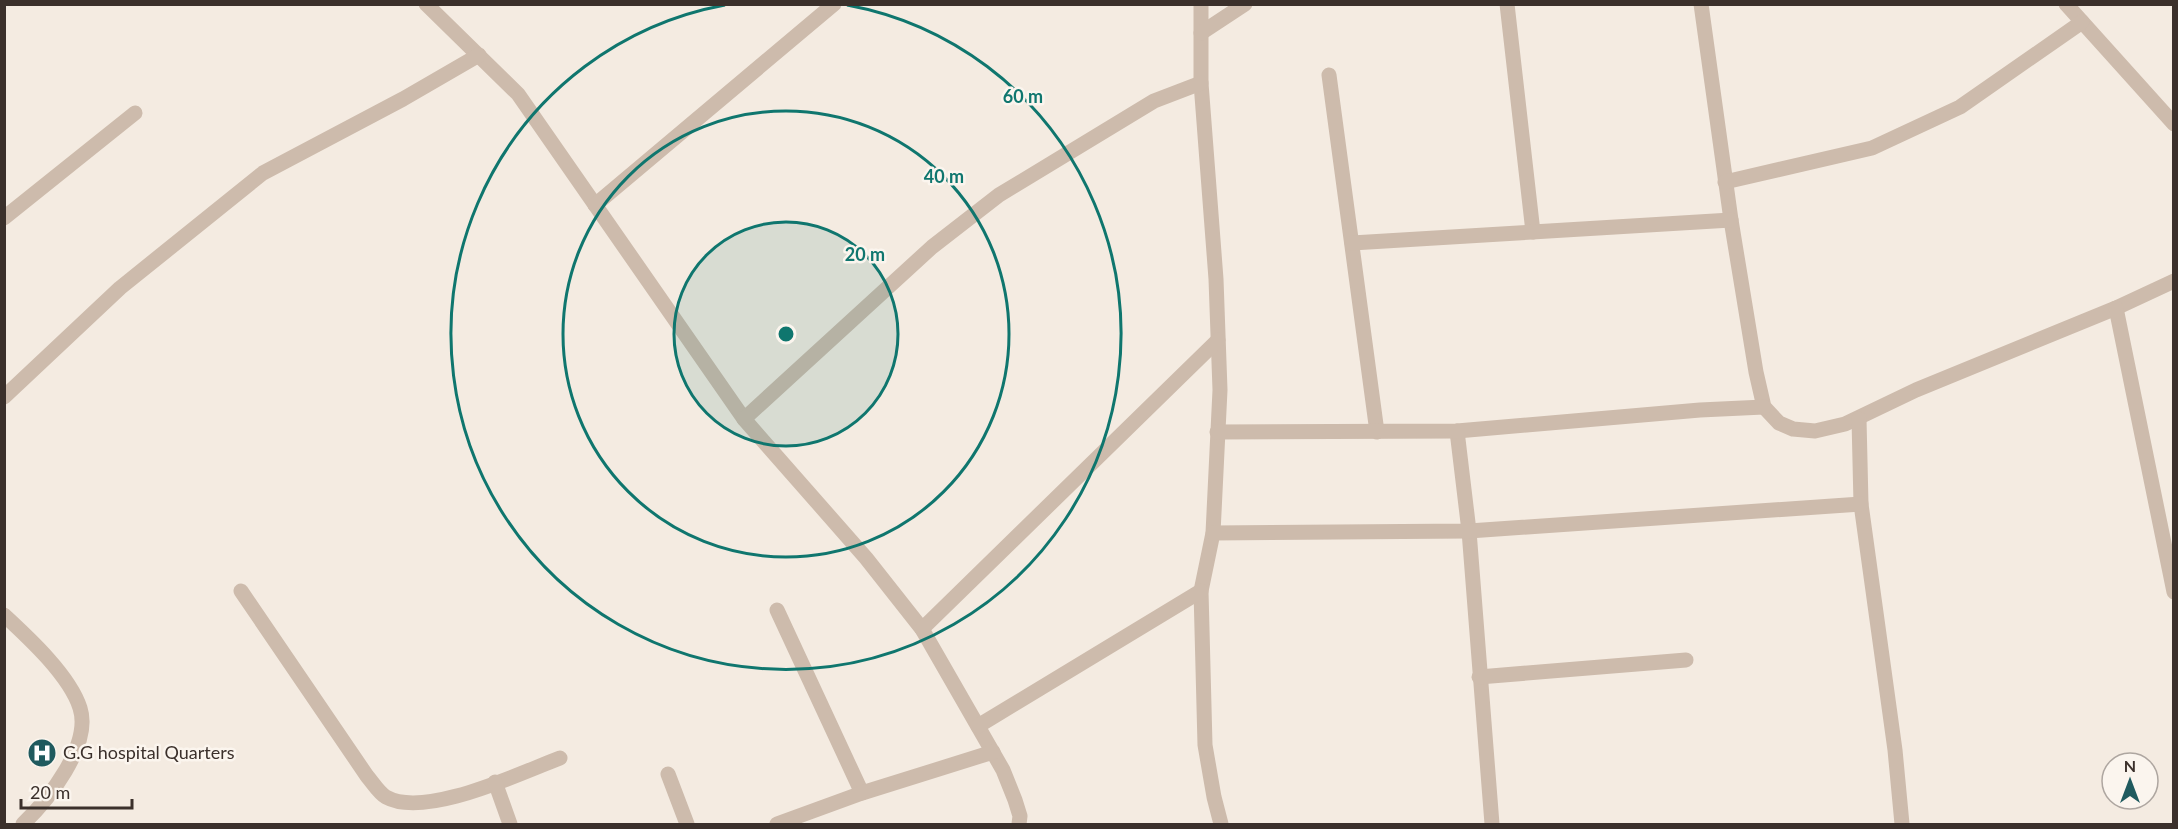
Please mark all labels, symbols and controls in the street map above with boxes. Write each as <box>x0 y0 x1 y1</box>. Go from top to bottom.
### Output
text: 60 m <box>1003 85 1043 107</box>
text: 40 m <box>924 165 964 187</box>
text: 20 m <box>845 243 885 265</box>
centre of rings <box>776 324 796 344</box>
hospital icon: G.G hospital Quarters <box>26 737 58 769</box>
place label: G.G hospital Quarters <box>63 741 235 763</box>
north arrow <box>2100 751 2160 811</box>
text: N <box>2124 756 2136 775</box>
scale bar <box>21 772 132 810</box>
text: 20 m <box>30 781 70 803</box>

